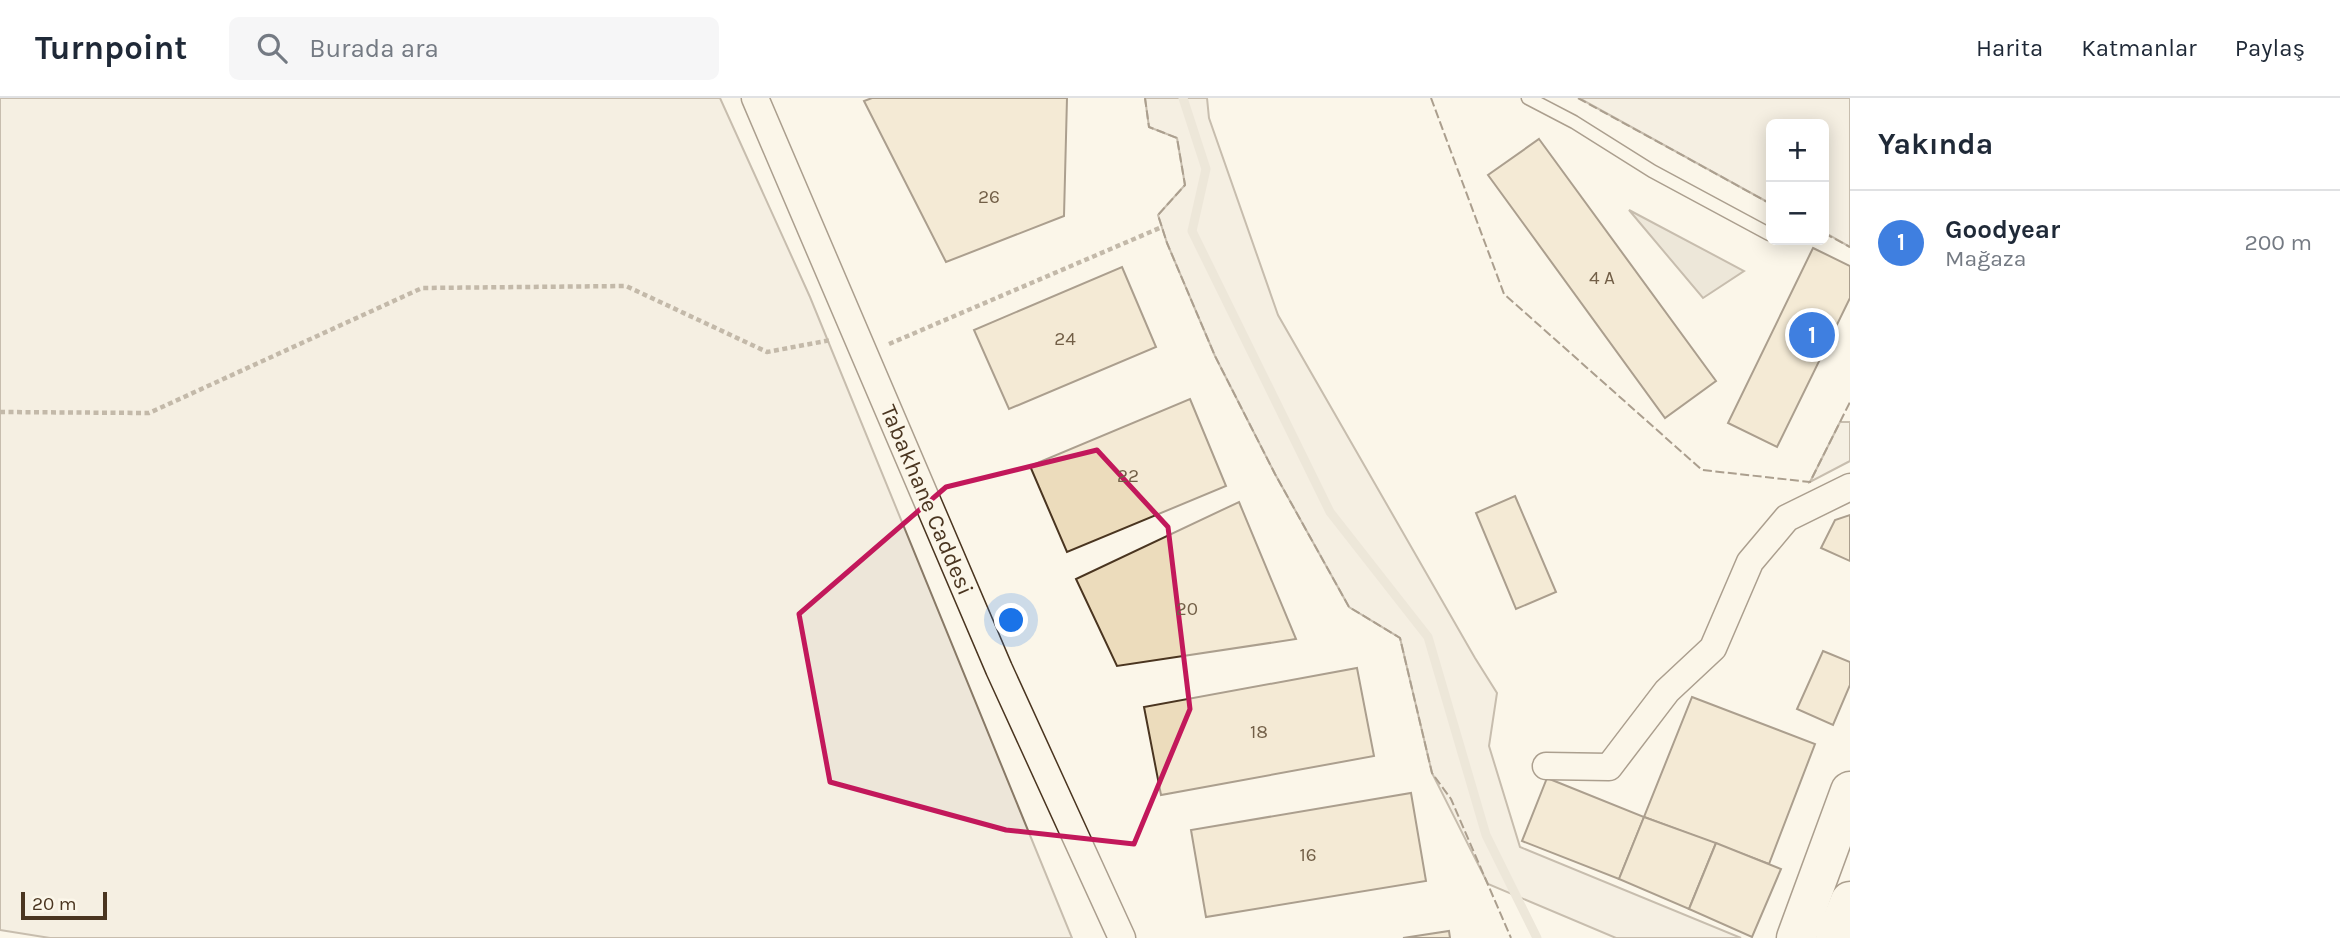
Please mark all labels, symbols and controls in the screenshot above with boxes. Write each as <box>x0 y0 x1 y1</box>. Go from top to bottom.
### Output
search box <box>229 17 719 80</box>
text: Turnpoint <box>35 29 187 67</box>
icon: search <box>253 29 291 67</box>
text: Burada ara <box>309 33 439 64</box>
text: Harita <box>1976 34 2043 62</box>
text: Katmanlar <box>2081 34 2197 62</box>
text: Paylaş <box>2235 34 2305 62</box>
map controls <box>1766 119 1829 245</box>
button: + <box>1766 119 1829 182</box>
text: Yakında <box>1878 126 1993 162</box>
button: − <box>1766 182 1829 245</box>
house number: 26 <box>978 186 1000 208</box>
text: Goodyear <box>1945 214 2060 245</box>
text: 1 <box>1897 229 1905 256</box>
text: 200 m <box>2244 229 2312 256</box>
text: Mağaza <box>1945 245 2026 272</box>
house number: 4 A <box>1589 267 1615 289</box>
pin: 1 <box>1789 309 1835 361</box>
house number: 24 <box>1054 328 1076 350</box>
street label: Tabakhane Caddesi <box>875 401 979 599</box>
house number: 22 <box>1117 465 1139 487</box>
house number: 20 <box>1176 598 1198 620</box>
your location <box>994 603 1028 637</box>
house number: 18 <box>1250 721 1268 743</box>
house number: 16 <box>1299 844 1317 866</box>
scale bar <box>21 889 107 921</box>
text: 20 m <box>32 893 77 915</box>

